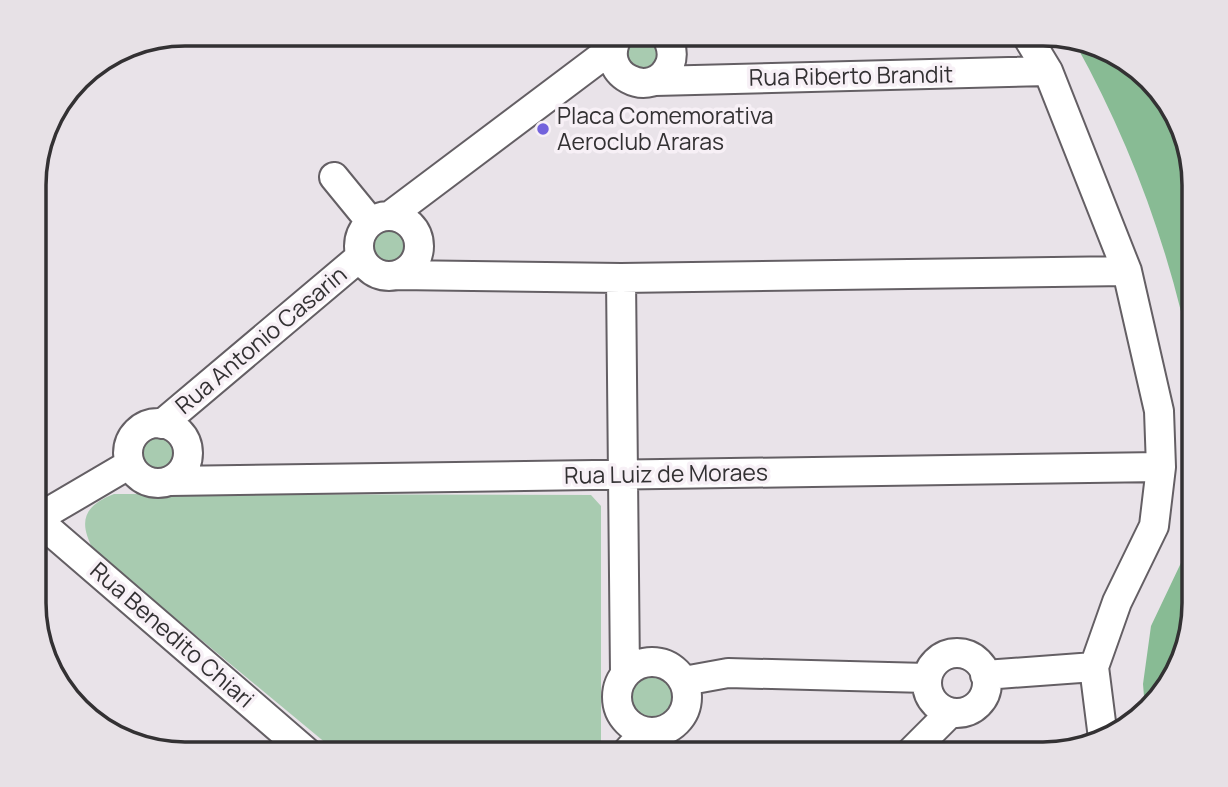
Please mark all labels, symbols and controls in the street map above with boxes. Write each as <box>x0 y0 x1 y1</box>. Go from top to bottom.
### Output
street label: Rua Riberto Brandit <box>749 57 953 93</box>
place label: Placa Comemorativa Aeroclub Araras <box>557 99 774 157</box>
marker: Placa Comemorativa Aeroclub Araras <box>535 121 551 137</box>
street label: Rua Antonio Casarin <box>168 258 353 421</box>
street label: Rua Luiz de Moraes <box>564 455 768 491</box>
street label: Rua Benedito Chiari <box>84 554 262 714</box>

